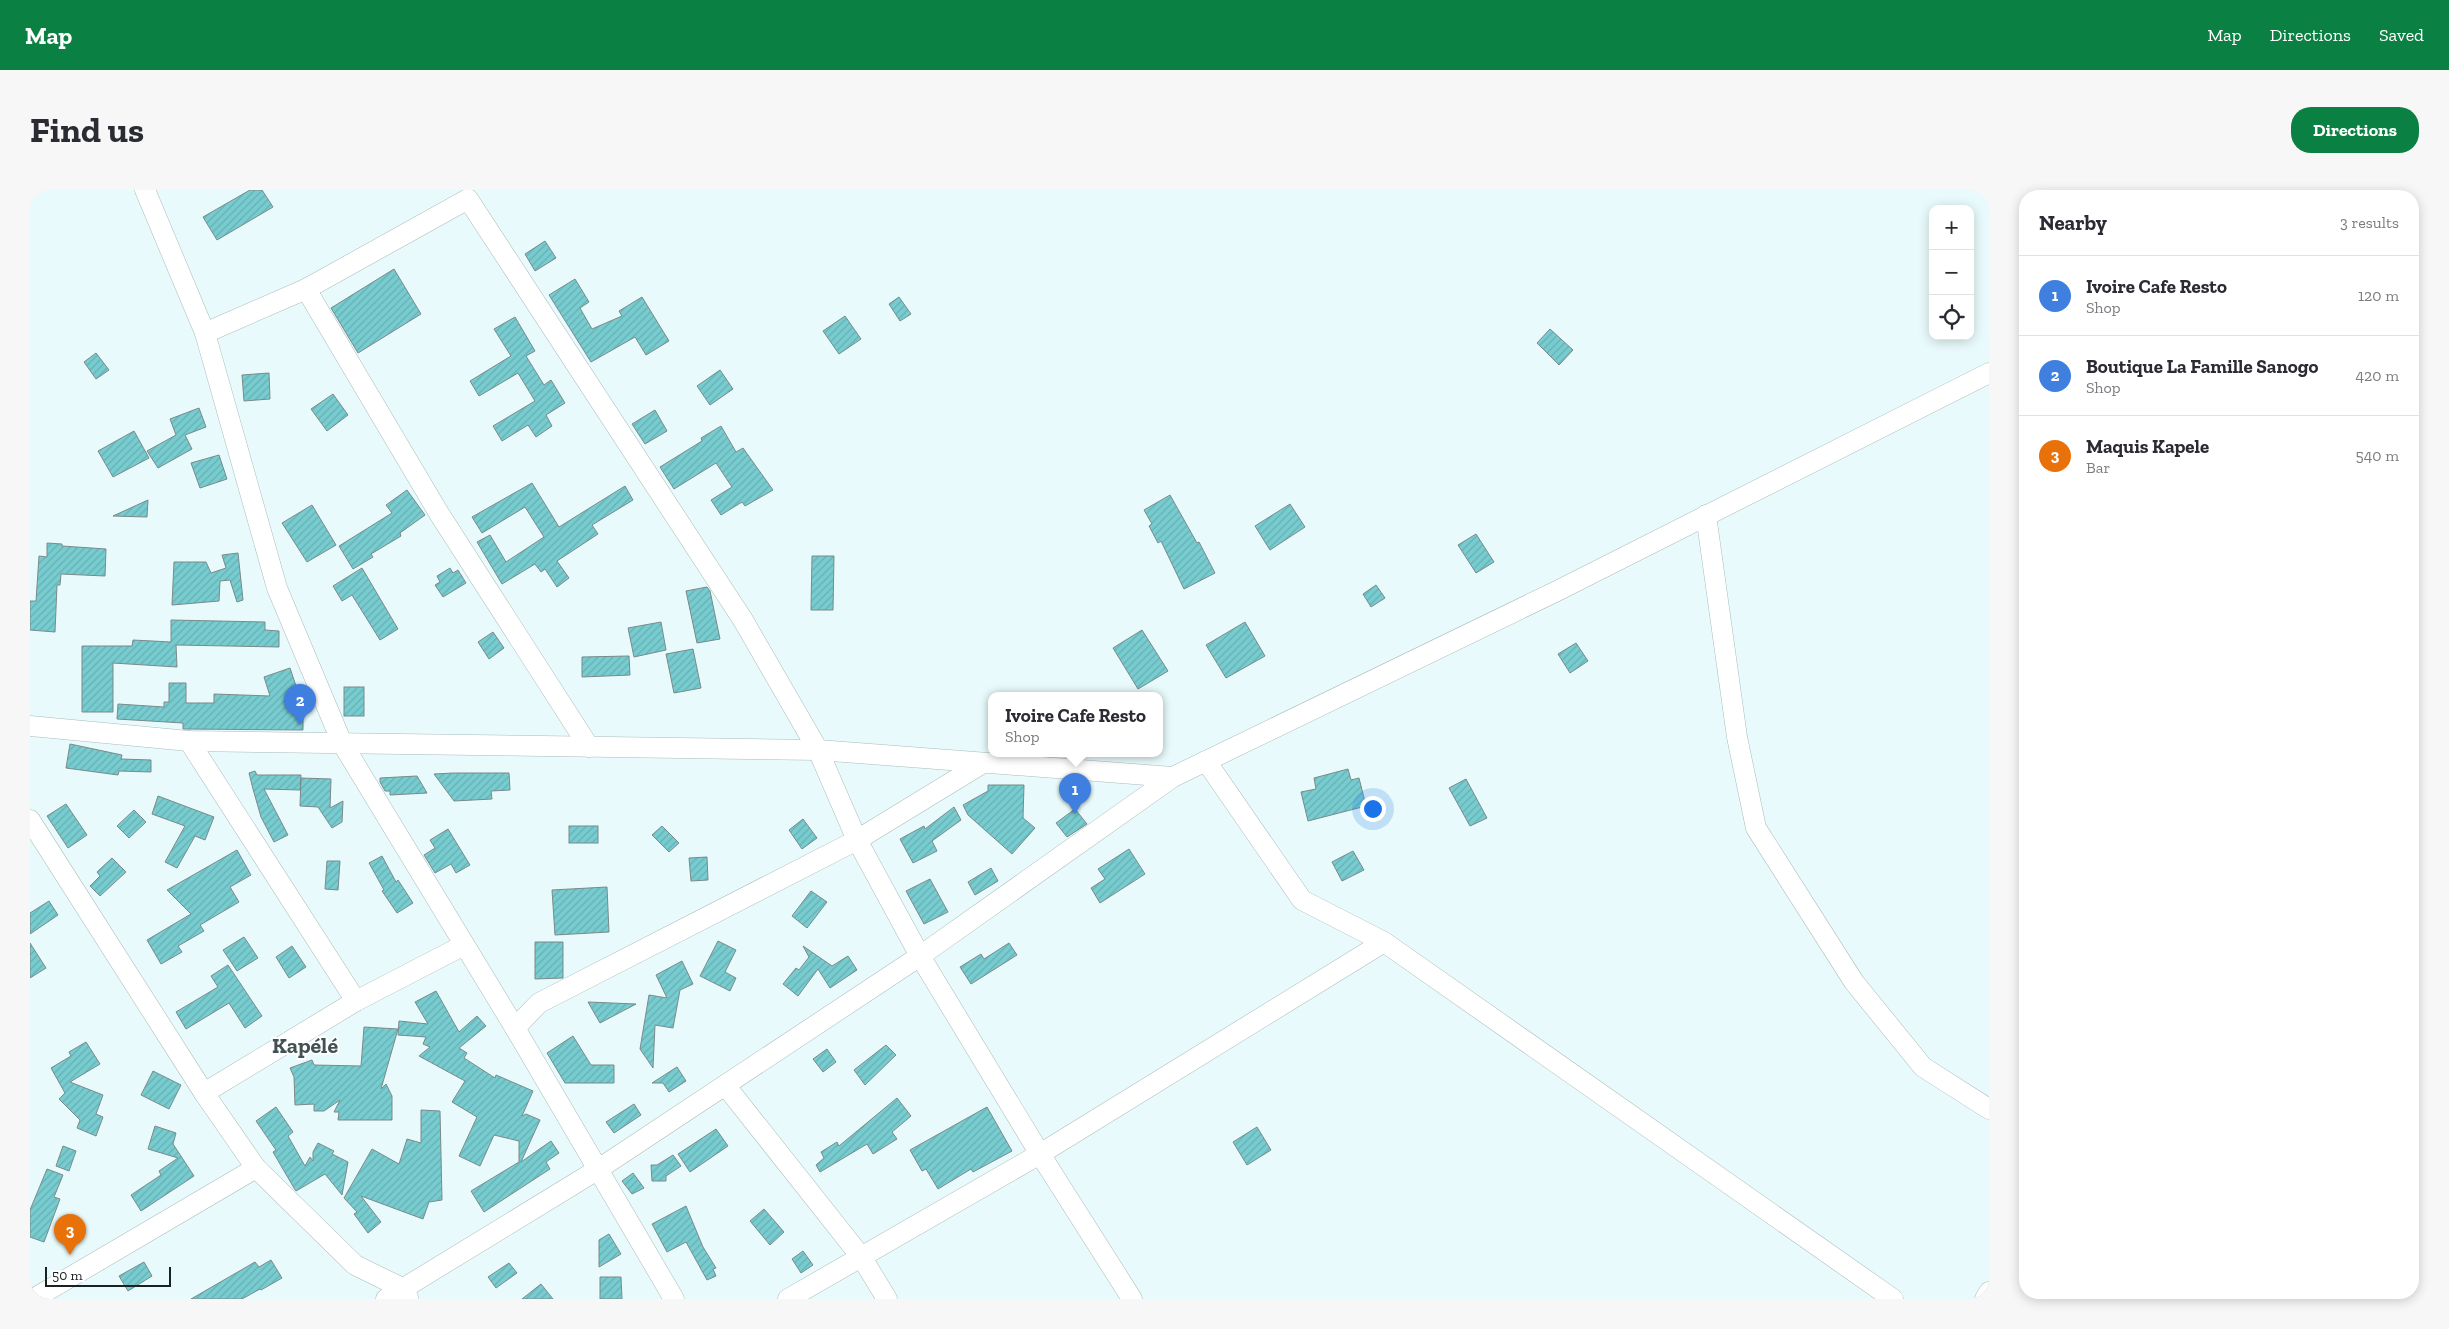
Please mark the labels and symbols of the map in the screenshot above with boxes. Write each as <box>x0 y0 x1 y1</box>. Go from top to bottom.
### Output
pin: 2 <box>284 684 316 725</box>
pin: 1 <box>1059 773 1091 814</box>
your location <box>1360 796 1386 822</box>
district label: Kapélé <box>272 1032 338 1059</box>
pin: 3 <box>54 1214 86 1255</box>
scale bar <box>45 1264 171 1287</box>

